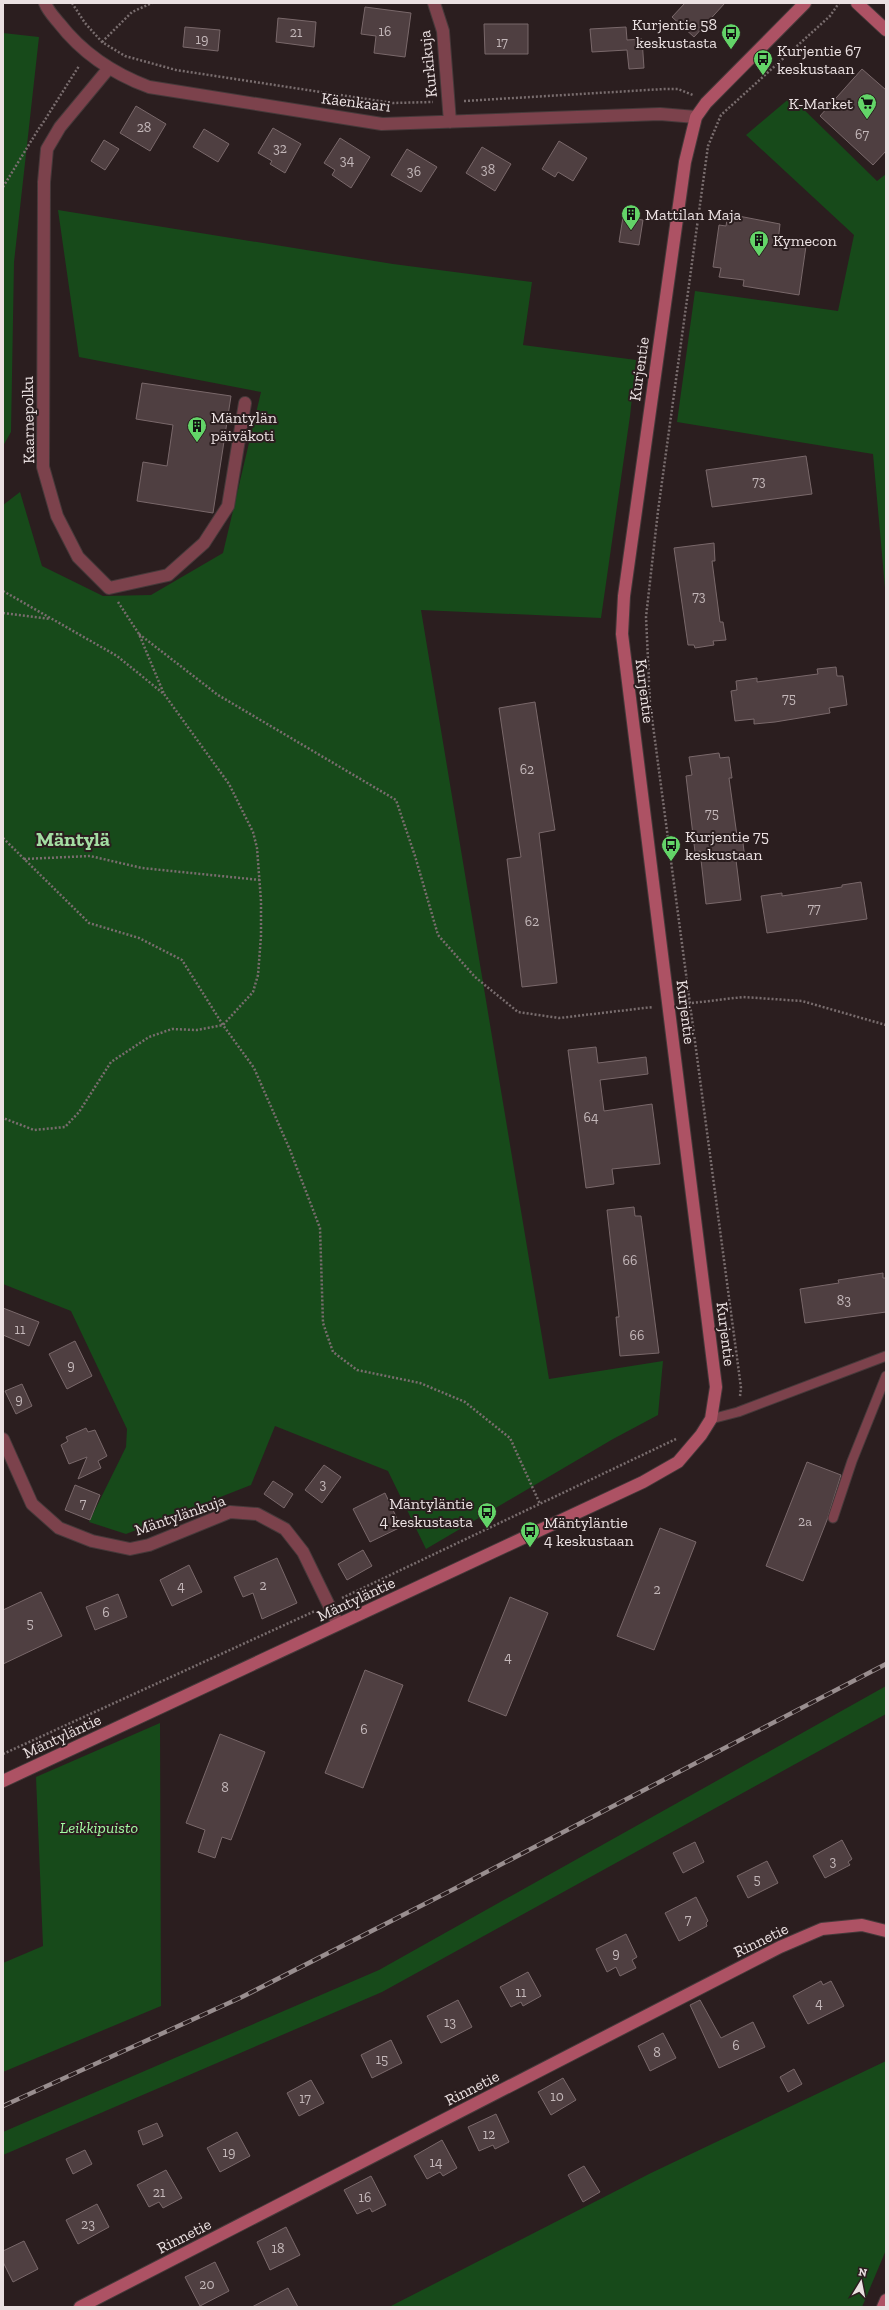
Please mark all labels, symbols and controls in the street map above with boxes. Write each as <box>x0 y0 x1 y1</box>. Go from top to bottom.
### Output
place label: Kurjentie 58 keskustasta <box>632 15 717 52</box>
bus stop icon: Kurjentie 58 keskustasta <box>720 22 742 50</box>
house number: 16 <box>379 23 391 40</box>
house number: 21 <box>290 24 303 41</box>
street label: Kurkikuja <box>415 29 441 99</box>
house number: 19 <box>196 31 208 48</box>
house number: 17 <box>496 34 508 51</box>
place label: Kurjentie 67 keskustaan <box>777 41 862 78</box>
bus stop icon: Kurjentie 67 keskustaan <box>752 48 774 76</box>
street label: Käenkaari <box>320 88 392 116</box>
supermarket icon: K-Market <box>856 92 878 120</box>
place label: K-Market <box>789 94 853 113</box>
house number: 28 <box>137 119 151 136</box>
house number: 67 <box>855 126 869 143</box>
house number: 32 <box>273 140 287 157</box>
house number: 34 <box>340 152 355 169</box>
house number: 38 <box>481 161 495 178</box>
house number: 36 <box>407 163 421 180</box>
building icon: Mattilan Maja <box>620 203 642 231</box>
place label: Mattilan Maja <box>645 205 742 224</box>
building icon: Kymecon <box>748 229 770 257</box>
place label: Kymecon <box>773 231 838 250</box>
street label: Kurjentie <box>625 336 653 402</box>
street label: Kaarnepolku <box>18 376 38 464</box>
place label: Mäntylän päiväkoti <box>211 408 278 445</box>
building icon: Mäntylän päiväkoti <box>186 415 208 443</box>
house number: 73 <box>752 473 766 490</box>
house number: 73 <box>692 588 706 605</box>
street label: Kurjentie <box>632 658 658 724</box>
house number: 75 <box>782 690 796 707</box>
house number: 62 <box>520 761 534 778</box>
house number: 75 <box>705 805 719 822</box>
district label: Mäntylä <box>36 827 110 851</box>
place label: Kurjentie 75 keskustaan <box>685 827 769 864</box>
bus stop icon: Kurjentie 75 keskustaan <box>660 834 682 862</box>
house number: 77 <box>807 900 821 917</box>
house number: 62 <box>525 913 539 930</box>
street label: Kurjentie <box>673 979 699 1045</box>
house number: 64 <box>584 1109 599 1126</box>
house number: 66 <box>623 1252 637 1269</box>
house number: 83 <box>837 1292 851 1309</box>
street label: Kurjentie <box>713 1301 739 1367</box>
house number: 11 <box>15 1321 26 1338</box>
house number: 66 <box>630 1327 644 1344</box>
house number: 9 <box>67 1357 75 1374</box>
house number: 9 <box>15 1391 23 1408</box>
house number: 3 <box>320 1476 327 1493</box>
street label: Mäntylänkuja <box>132 1490 228 1539</box>
place label: Mäntyläntie 4 keskustasta <box>380 1494 473 1531</box>
house number: 7 <box>80 1495 87 1512</box>
bus stop icon: Mäntyläntie 4 keskustasta <box>476 1501 498 1529</box>
place label: Mäntyläntie 4 keskustaan <box>544 1513 635 1550</box>
house number: 2a <box>798 1513 812 1530</box>
bus stop icon: Mäntyläntie 4 keskustaan <box>519 1520 541 1548</box>
street label: Mäntyläntie <box>314 1573 398 1625</box>
house number: 2 <box>259 1577 267 1594</box>
house number: 4 <box>177 1578 185 1595</box>
house number: 2 <box>653 1581 661 1598</box>
house number: 6 <box>102 1604 110 1621</box>
house number: 5 <box>26 1615 34 1632</box>
house number: 4 <box>504 1649 512 1666</box>
street label: Mäntyläntie <box>20 1710 104 1762</box>
house number: 6 <box>360 1721 368 1738</box>
house number: 8 <box>221 1779 229 1796</box>
park label: Leikkipuisto <box>60 1818 138 1837</box>
house number: 3 <box>830 1853 837 1870</box>
house number: 5 <box>753 1871 761 1888</box>
house number: 7 <box>685 1911 692 1928</box>
street label: Rinnetie <box>731 1919 791 1961</box>
house number: 9 <box>612 1945 620 1962</box>
house number: 11 <box>516 1984 527 2001</box>
house number: 4 <box>815 1995 823 2012</box>
house number: 13 <box>444 2014 456 2031</box>
house number: 6 <box>732 2037 740 2054</box>
house number: 8 <box>653 2044 661 2061</box>
house number: 15 <box>376 2051 388 2068</box>
street label: Rinnetie <box>442 2066 502 2110</box>
house number: 10 <box>550 2088 564 2105</box>
house number: 17 <box>299 2090 311 2107</box>
house number: 12 <box>483 2126 495 2143</box>
house number: 19 <box>223 2144 235 2161</box>
house number: 14 <box>430 2154 443 2171</box>
house number: 21 <box>153 2184 166 2201</box>
house number: 16 <box>359 2189 371 2206</box>
street label: Rinnetie <box>154 2214 214 2258</box>
house number: 23 <box>81 2216 95 2233</box>
house number: 18 <box>272 2240 284 2257</box>
north arrow <box>841 2262 881 2302</box>
text: N <box>857 2266 869 2280</box>
house number: 20 <box>199 2276 215 2293</box>

